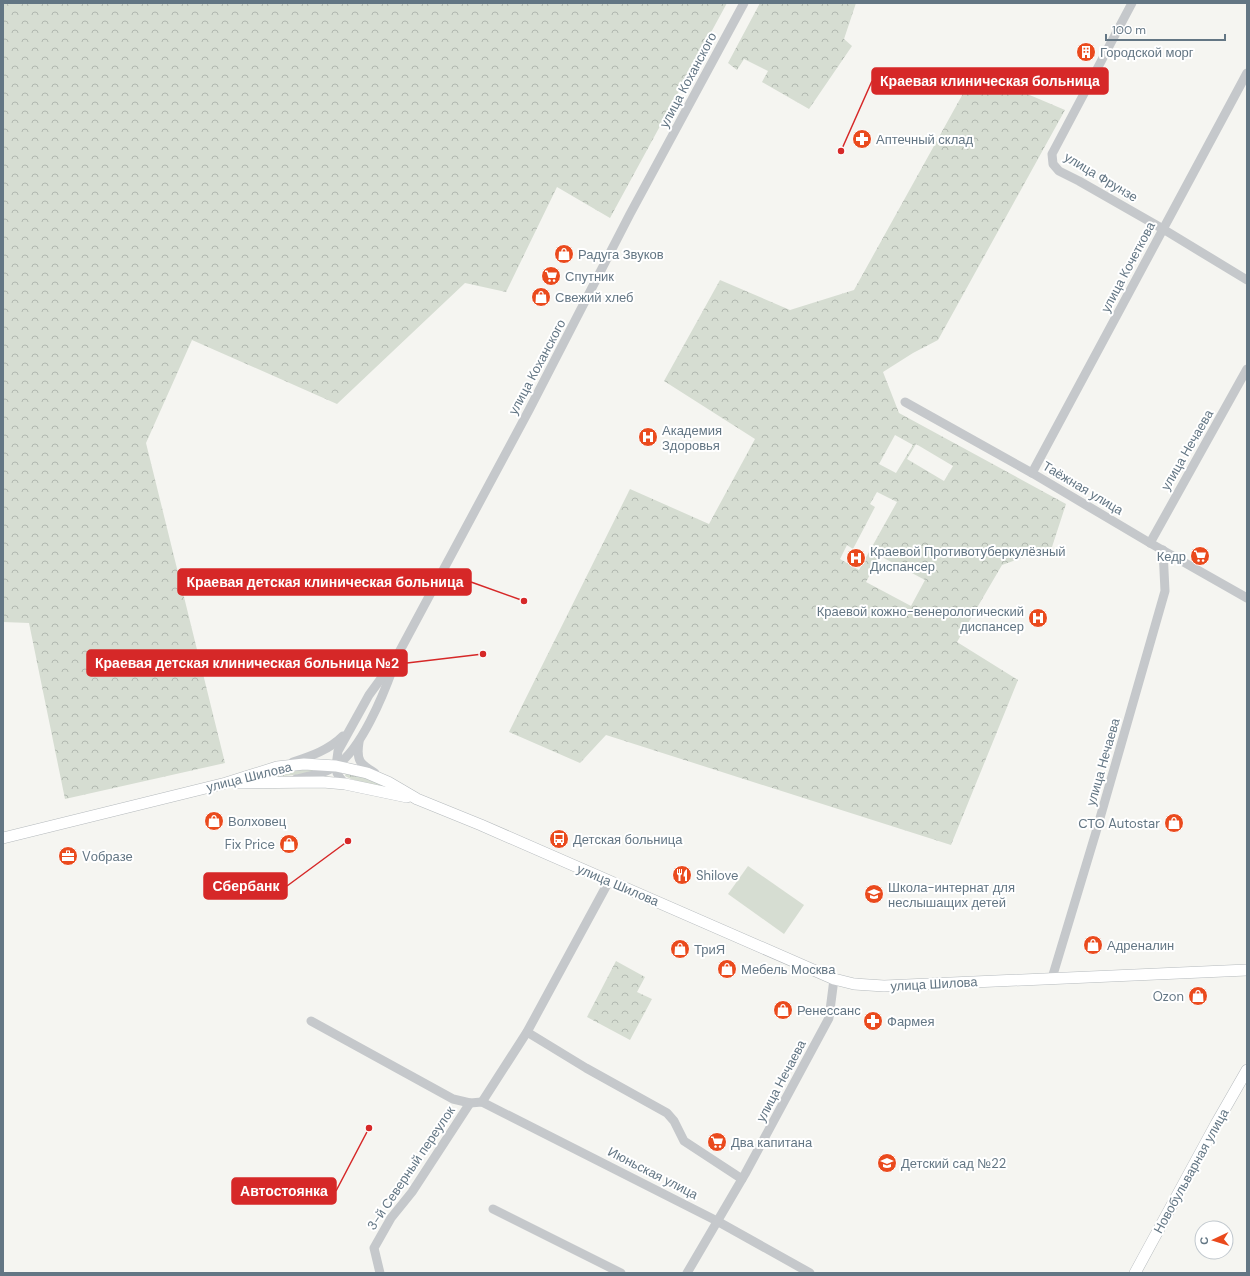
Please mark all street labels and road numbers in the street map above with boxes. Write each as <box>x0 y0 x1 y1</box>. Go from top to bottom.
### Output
street label: улица Коханского <box>656 29 720 131</box>
street label: улица Фрунзе <box>1061 148 1141 206</box>
street label: улица Кочеткова <box>1097 218 1159 315</box>
street label: улица Коханского <box>505 316 569 418</box>
street label: улица Нечаева <box>1157 406 1217 493</box>
street label: Таёжная улица <box>1040 457 1127 519</box>
street label: улица Нечаева <box>1082 715 1124 808</box>
street label: улица Шилова <box>205 758 294 796</box>
street label: улица Шилова <box>574 860 662 910</box>
street label: улица Шилова <box>890 973 979 995</box>
street label: улица Нечаева <box>752 1036 810 1125</box>
street label: 3-й Северный переулок <box>363 1102 459 1233</box>
street label: Новобульварная улица <box>1150 1105 1233 1236</box>
street label: Июньская улица <box>605 1143 702 1203</box>

